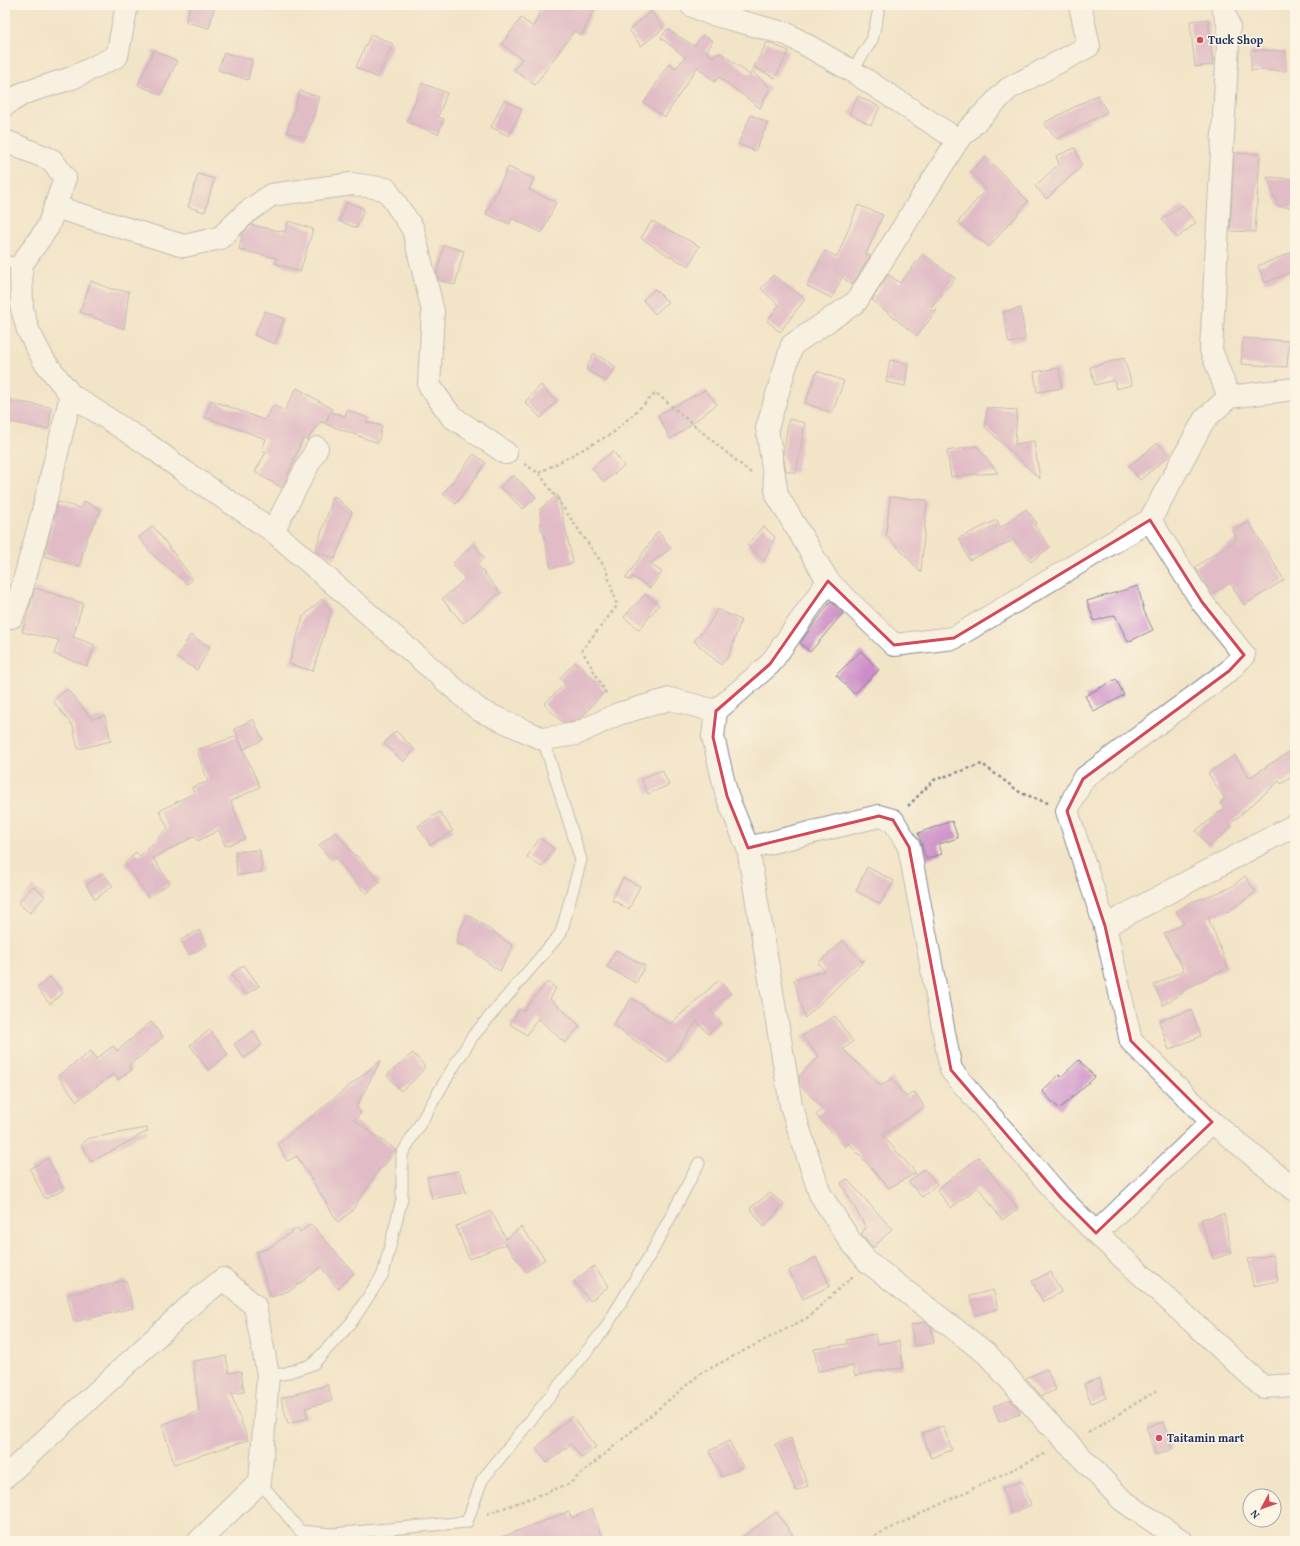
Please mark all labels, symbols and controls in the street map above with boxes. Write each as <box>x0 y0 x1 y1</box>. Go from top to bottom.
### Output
place label: Tuck Shop <box>1208 31 1264 48</box>
marker: Tuck Shop <box>1195 35 1205 45</box>
place label: Taitamin mart <box>1167 1429 1245 1446</box>
marker: Taitamin mart <box>1154 1433 1164 1443</box>
north arrow <box>1242 1488 1282 1528</box>
text: N <box>1246 1506 1263 1523</box>

